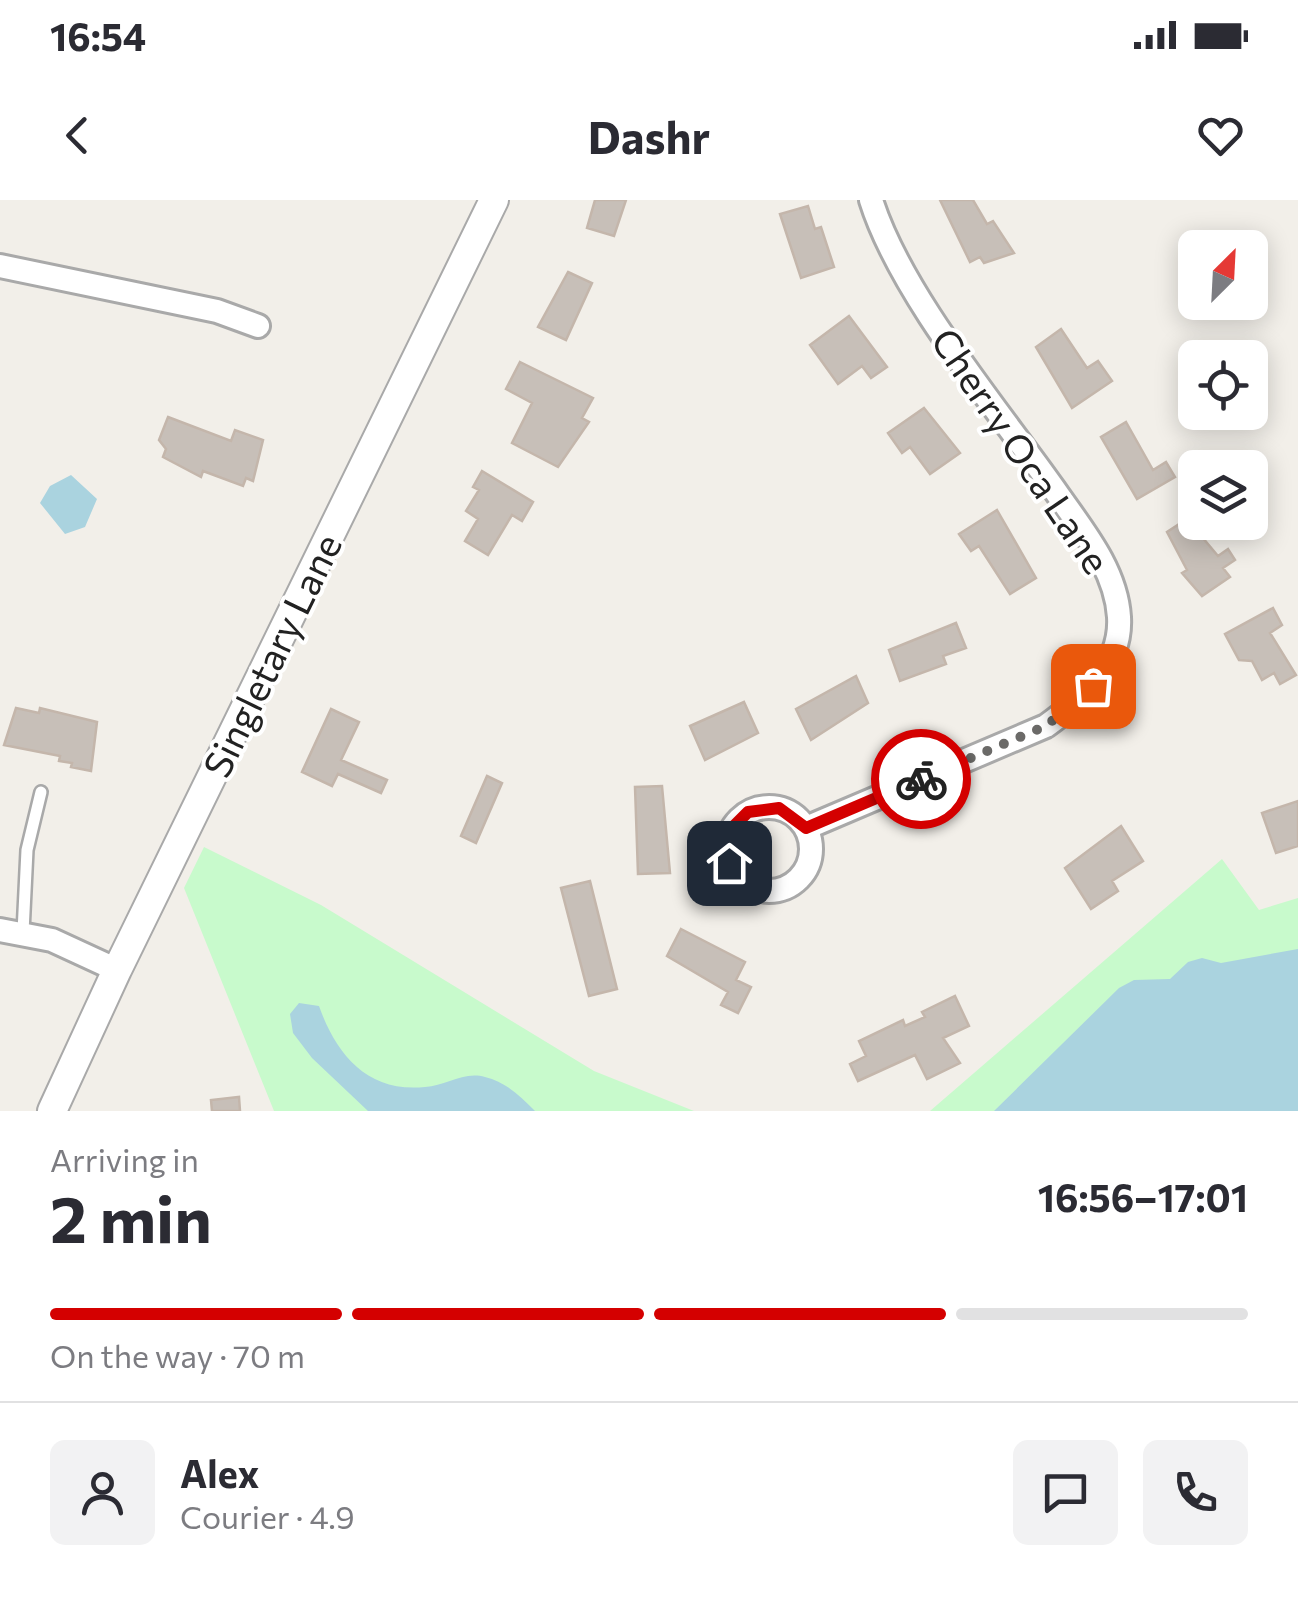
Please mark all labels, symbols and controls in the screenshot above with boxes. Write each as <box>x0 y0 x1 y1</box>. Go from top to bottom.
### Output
text: 16:54 <box>50 12 146 59</box>
icon: back <box>50 108 105 163</box>
text: Dashr <box>588 108 710 163</box>
icon: heart <box>1193 108 1248 163</box>
north arrow <box>1178 230 1268 320</box>
map controls <box>1178 230 1268 540</box>
street label: Cherry Oca Lane <box>923 318 1121 582</box>
button: locate <box>1178 340 1268 430</box>
button: layers <box>1178 450 1268 540</box>
street label: Singletary Lane <box>192 526 350 784</box>
pin <box>1051 644 1136 729</box>
icon: bag <box>1066 659 1121 714</box>
courier <box>871 729 971 829</box>
icon: bike <box>894 752 949 807</box>
pin <box>687 821 772 906</box>
icon: home <box>702 836 757 891</box>
text: Arriving in <box>50 1139 199 1179</box>
text: 16:56–17:01 <box>1038 1173 1248 1220</box>
text: 2 min <box>50 1177 212 1256</box>
text: On the way · 70 m <box>50 1335 305 1375</box>
button: person <box>50 1440 155 1545</box>
button: chat <box>1013 1440 1118 1545</box>
button: phone <box>1143 1440 1248 1545</box>
text: Alex <box>180 1449 259 1496</box>
text: Courier · 4.9 <box>180 1496 355 1536</box>

